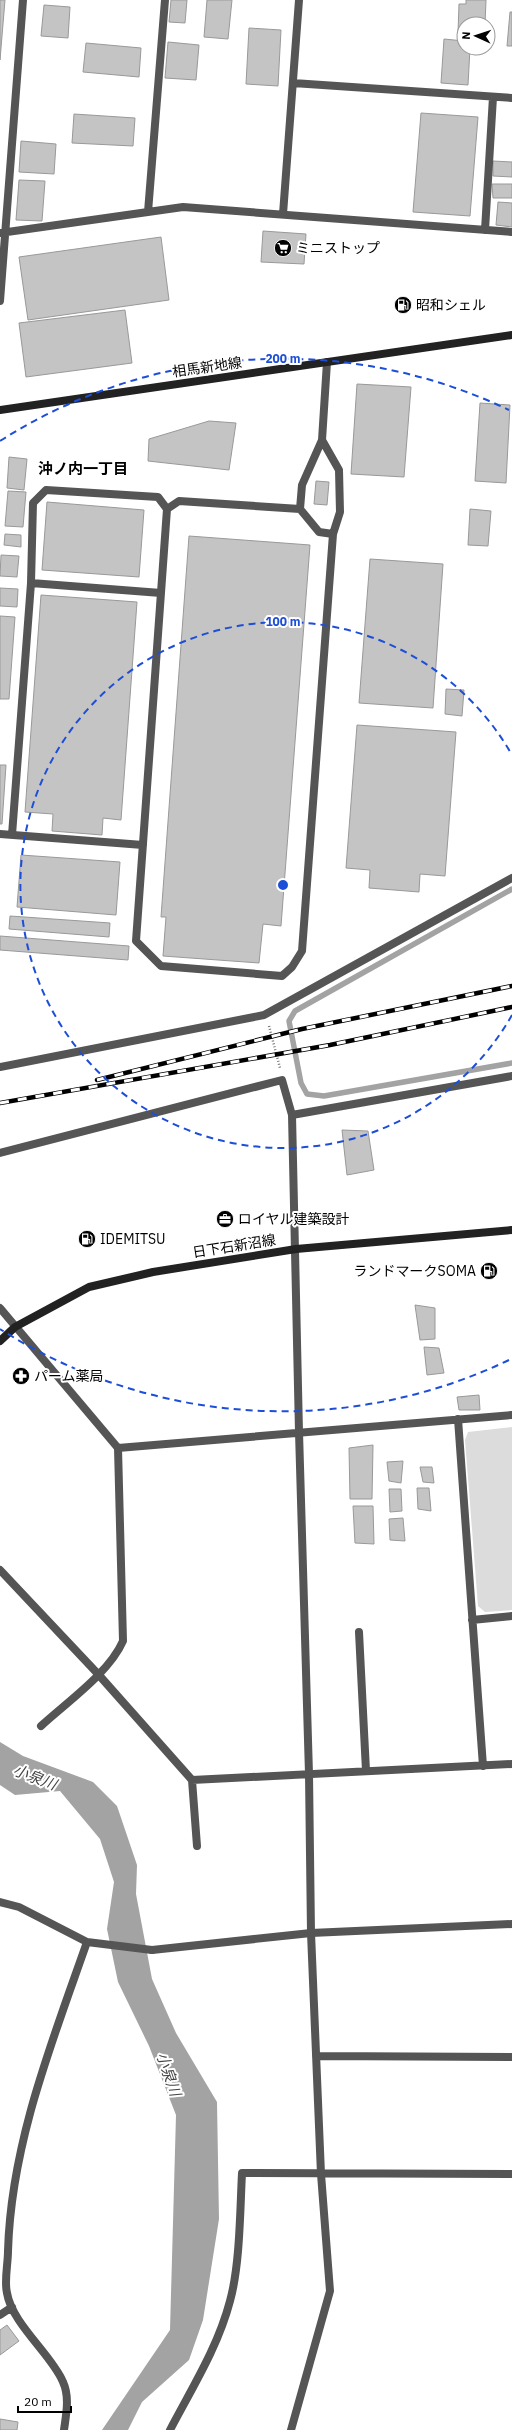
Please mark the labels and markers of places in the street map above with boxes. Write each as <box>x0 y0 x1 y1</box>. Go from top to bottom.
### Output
supermarket icon: ミニストップ <box>273 238 293 258</box>
place label: ミニストップ <box>296 239 380 257</box>
fuel station icon: 昭和シェル <box>393 295 413 315</box>
place label: 昭和シェル <box>416 296 486 314</box>
centre of rings <box>276 878 290 892</box>
office icon: ロイヤル建築設計 <box>215 1209 235 1229</box>
place label: ロイヤル建築設計 <box>238 1210 350 1228</box>
fuel station icon: IDEMITSU <box>77 1229 97 1249</box>
place label: IDEMITSU <box>100 1230 166 1248</box>
fuel station icon: ランドマークSOMA <box>479 1261 499 1281</box>
place label: ランドマークSOMA <box>354 1262 476 1280</box>
pharmacy icon: パーム薬局 <box>11 1366 31 1386</box>
place label: パーム薬局 <box>34 1367 104 1385</box>

